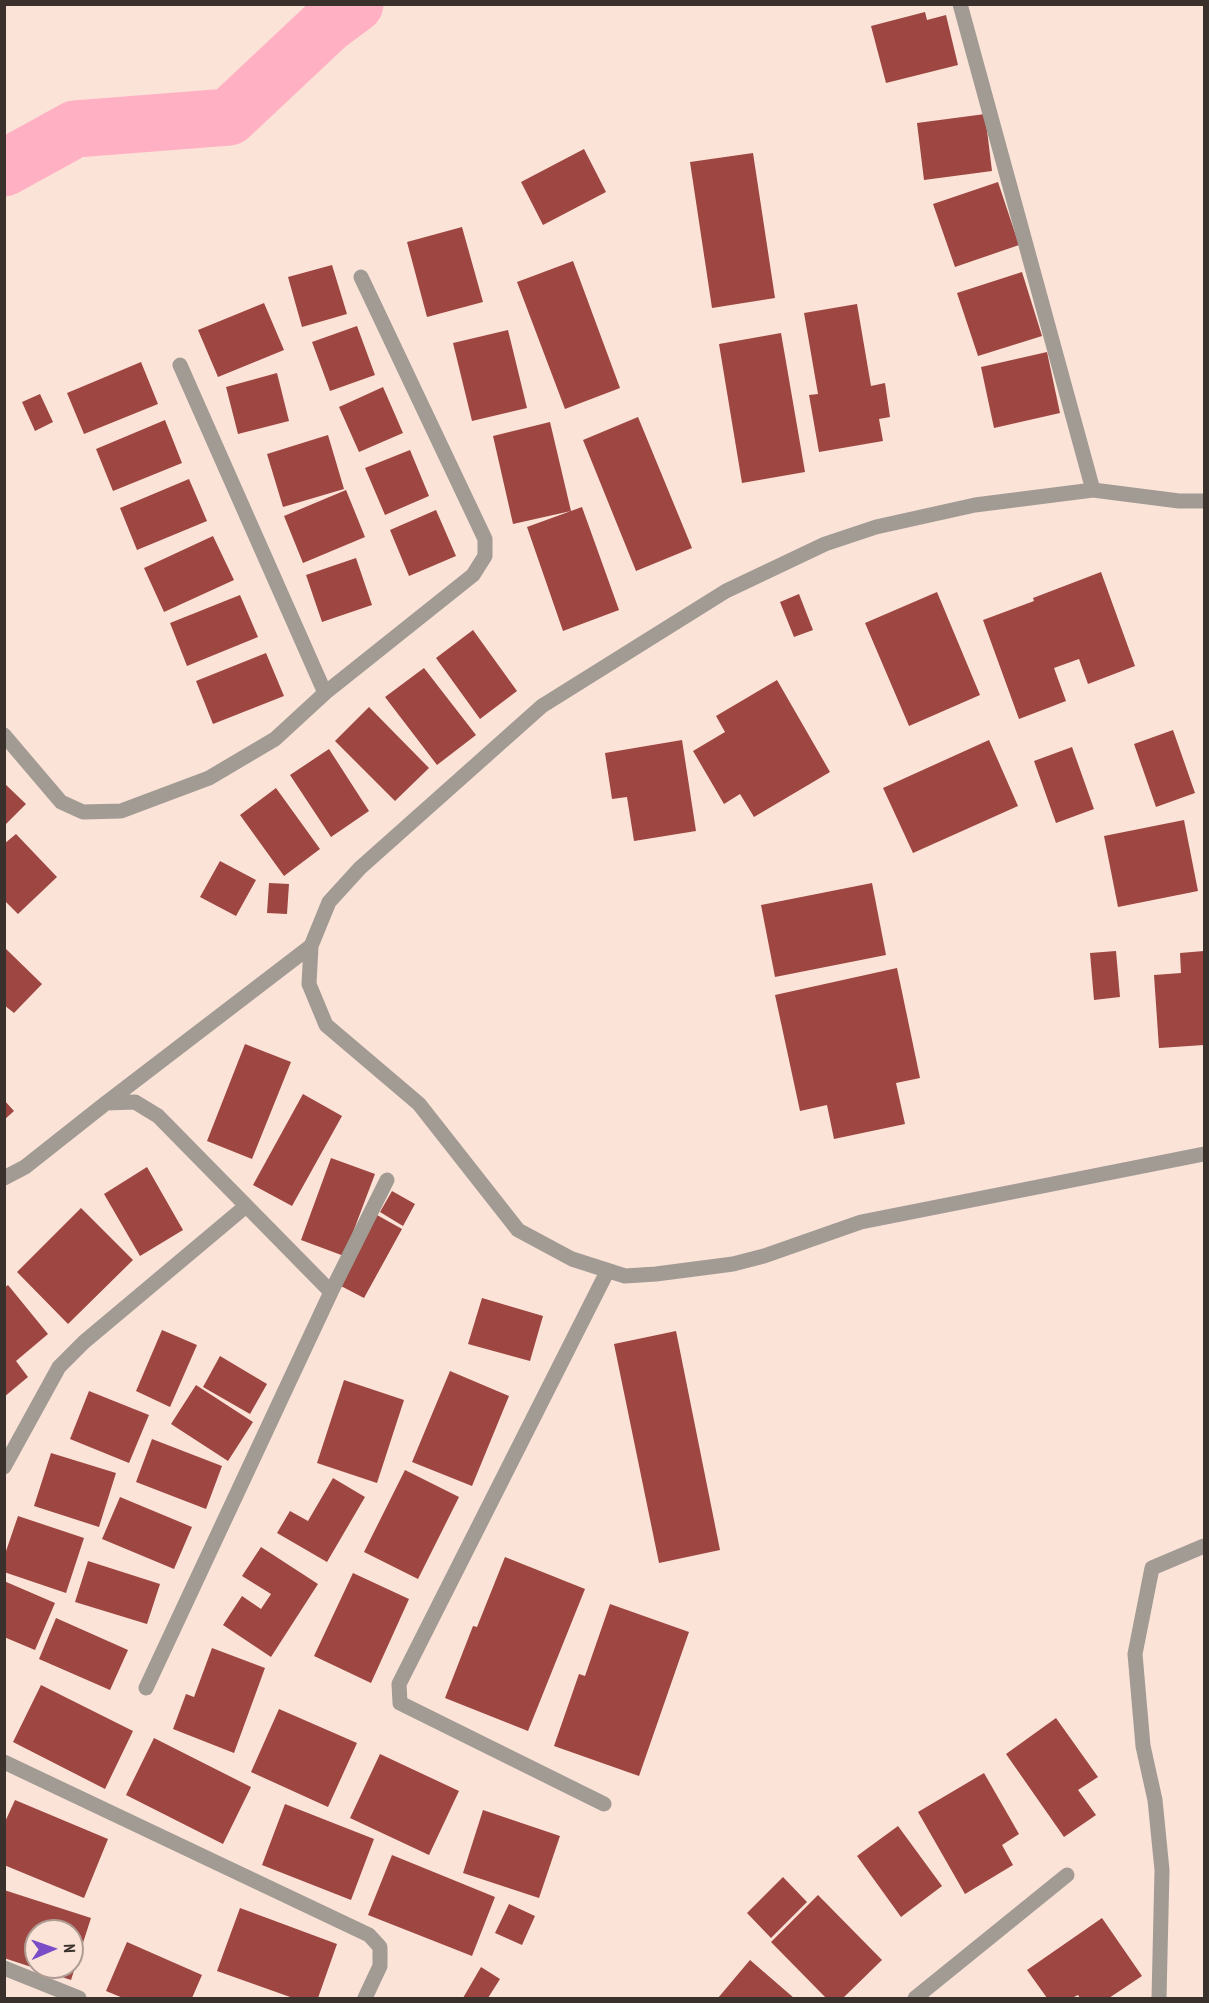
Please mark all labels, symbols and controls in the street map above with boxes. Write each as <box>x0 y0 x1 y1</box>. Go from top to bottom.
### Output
north arrow <box>24 1919 84 1979</box>
text: N <box>60 1944 80 1953</box>

